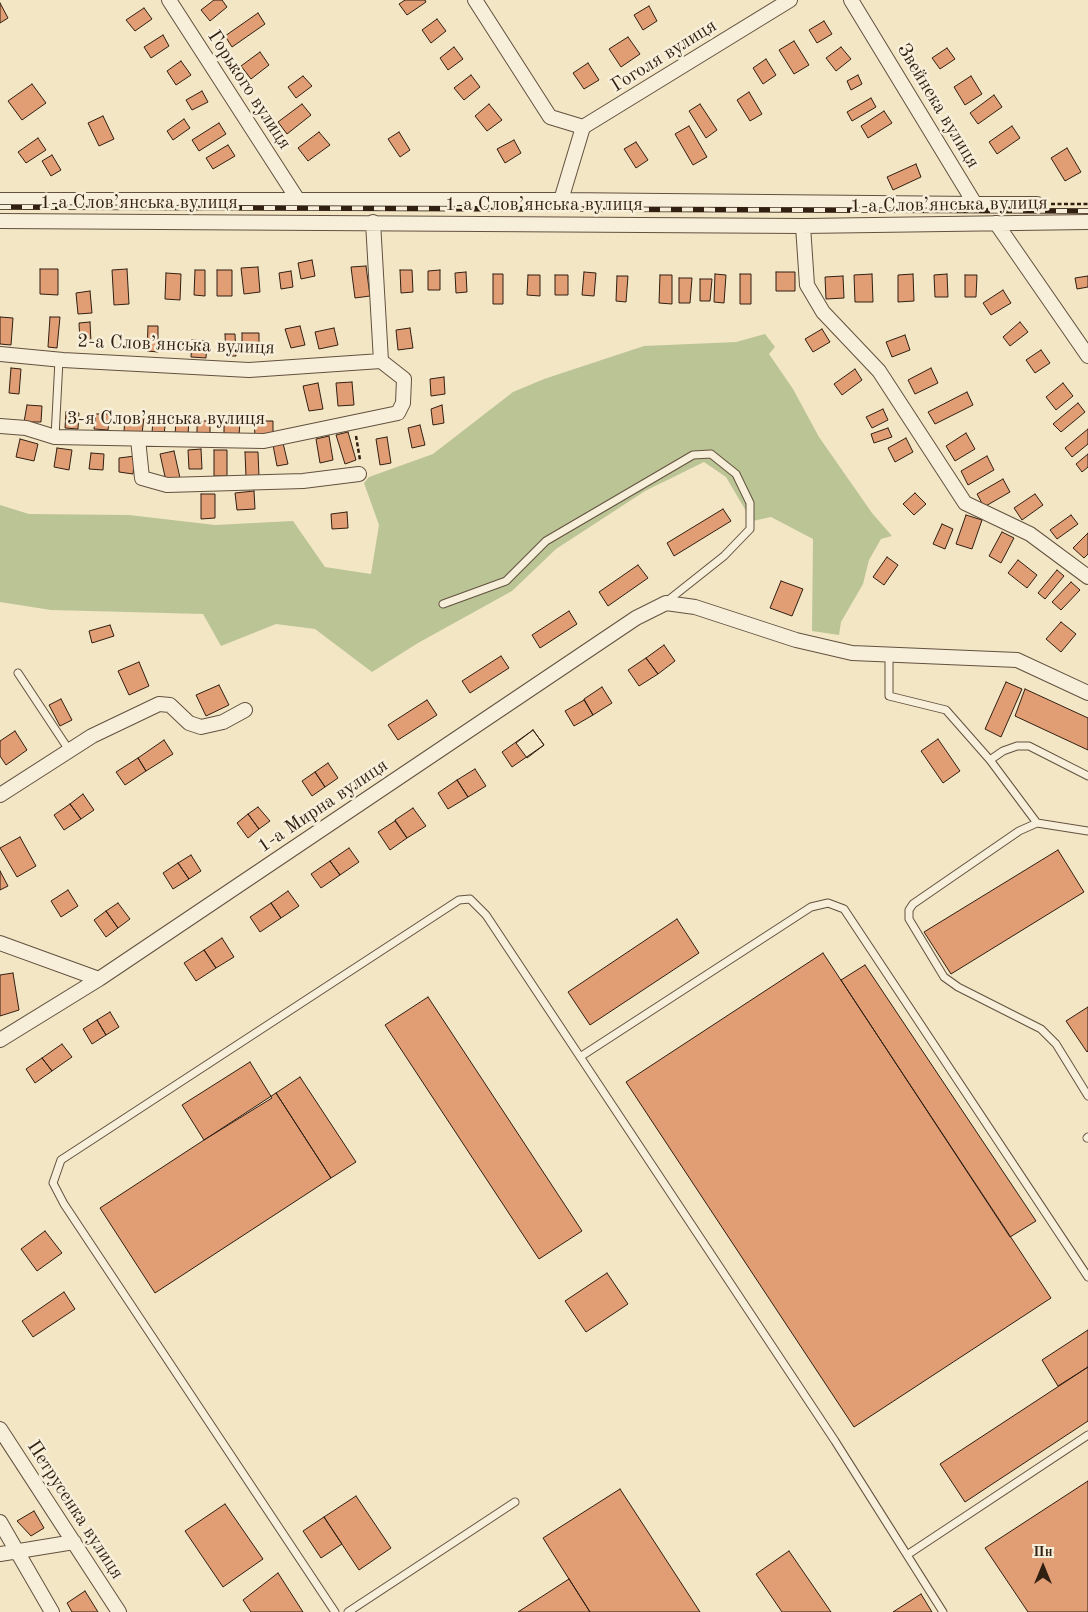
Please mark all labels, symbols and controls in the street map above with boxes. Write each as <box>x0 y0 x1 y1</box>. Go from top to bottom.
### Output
street label: Гоголя вулиця <box>607 15 721 97</box>
street label: Горького вулиця <box>202 26 296 154</box>
street label: Звейнека вулиця <box>892 39 984 173</box>
street label: 1-а Слов’янська вулиця <box>40 192 238 214</box>
street label: 1-а Слов’янська вулиця <box>850 192 1048 218</box>
street label: 1-а Слов’янська вулиця <box>445 194 643 216</box>
street label: 2-а Слов’янська вулиця <box>77 330 275 360</box>
street label: 3-я Слов’янська вулиця <box>67 408 265 430</box>
street label: 1-а Мирна вулиця <box>254 754 392 858</box>
street label: Петрусенка вулиця <box>22 1436 128 1584</box>
north arrow <box>1018 1542 1068 1592</box>
text: Пн <box>1033 1545 1053 1559</box>

